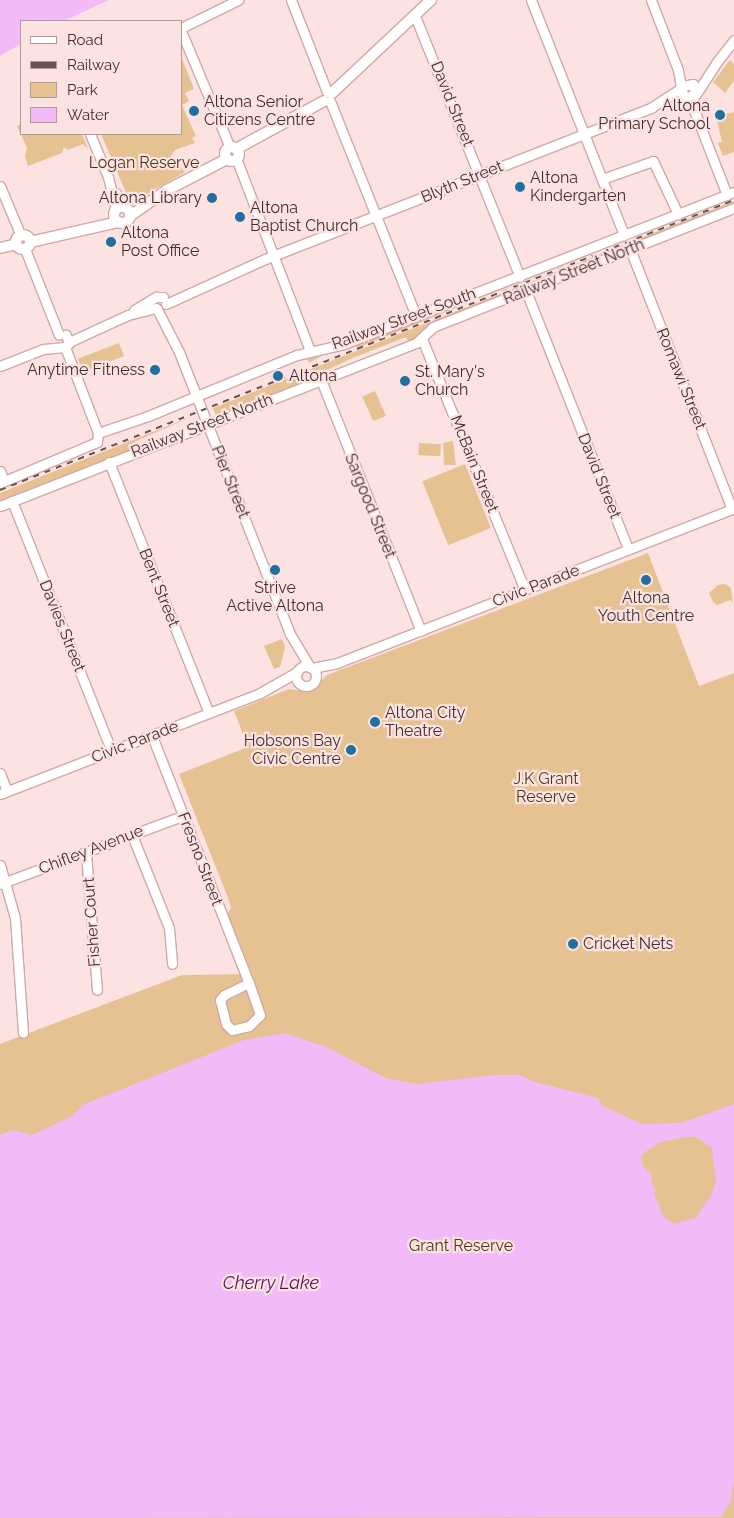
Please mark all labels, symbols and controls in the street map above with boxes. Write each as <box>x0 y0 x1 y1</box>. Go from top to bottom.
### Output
legend <box>20 20 182 135</box>
text: Road <box>67 31 103 49</box>
text: Railway <box>67 56 120 74</box>
street label: David Street <box>426 59 478 149</box>
text: Park <box>67 81 98 99</box>
place label: Altona Senior Citizens Centre <box>204 92 315 130</box>
place label: Altona Primary School <box>598 96 710 134</box>
marker: Altona Senior Citizens Centre <box>188 105 200 117</box>
text: Water <box>67 106 109 124</box>
marker: Altona Primary School <box>714 109 726 121</box>
park label: Logan Reserve <box>89 153 199 173</box>
street label: Blyth Street <box>418 157 506 207</box>
place label: Altona Kindergarten <box>530 168 626 206</box>
marker: Altona Kindergarten <box>514 181 526 193</box>
place label: Altona Library <box>99 188 202 208</box>
marker: Altona Library <box>206 192 218 204</box>
place label: Altona Baptist Church <box>250 198 358 236</box>
marker: Altona Baptist Church <box>234 211 246 223</box>
place label: Altona Post Office <box>121 223 199 261</box>
street label: Railway Street North <box>500 235 648 309</box>
marker: Altona Post Office <box>105 236 117 248</box>
street label: Railway Street South <box>329 284 479 354</box>
street label: Romawi Street <box>652 325 710 433</box>
place label: Anytime Fitness <box>27 360 145 380</box>
place label: St. Mary's Church <box>415 362 485 400</box>
marker: Anytime Fitness <box>149 364 161 376</box>
place label: Altona <box>289 366 337 386</box>
marker: Altona <box>271 369 285 383</box>
marker: St. Mary's Church <box>399 375 411 387</box>
street label: Railway Street North <box>128 390 276 462</box>
street label: McBain Street <box>446 413 502 515</box>
street label: David Street <box>573 431 625 521</box>
street label: Pier Street <box>207 443 253 521</box>
street label: Sargood Street <box>340 451 400 561</box>
street label: Bent Street <box>135 546 183 630</box>
street label: Civic Parade <box>490 561 582 611</box>
marker: Strive Active Altona <box>269 564 281 576</box>
marker: Altona Youth Centre <box>640 574 652 586</box>
street label: Davies Street <box>35 577 89 675</box>
place label: Strive Active Altona <box>226 578 324 616</box>
place label: Altona Youth Centre <box>598 588 694 626</box>
place label: Altona City Theatre <box>385 703 466 741</box>
marker: Altona City Theatre <box>369 716 381 728</box>
street label: Civic Parade <box>89 717 181 767</box>
place label: Hobsons Bay Civic Centre <box>244 731 341 769</box>
marker: Hobsons Bay Civic Centre <box>345 744 357 756</box>
park label: J.K Grant Reserve <box>513 769 579 807</box>
street label: Fresno Street <box>173 810 227 908</box>
street label: Chifley Avenue <box>36 821 146 879</box>
street label: Fisher Court <box>79 876 105 968</box>
place label: Cricket Nets <box>583 934 673 954</box>
marker: Cricket Nets <box>567 938 579 950</box>
park label: Grant Reserve <box>409 1236 513 1256</box>
water label: Cherry Lake <box>223 1272 319 1294</box>

